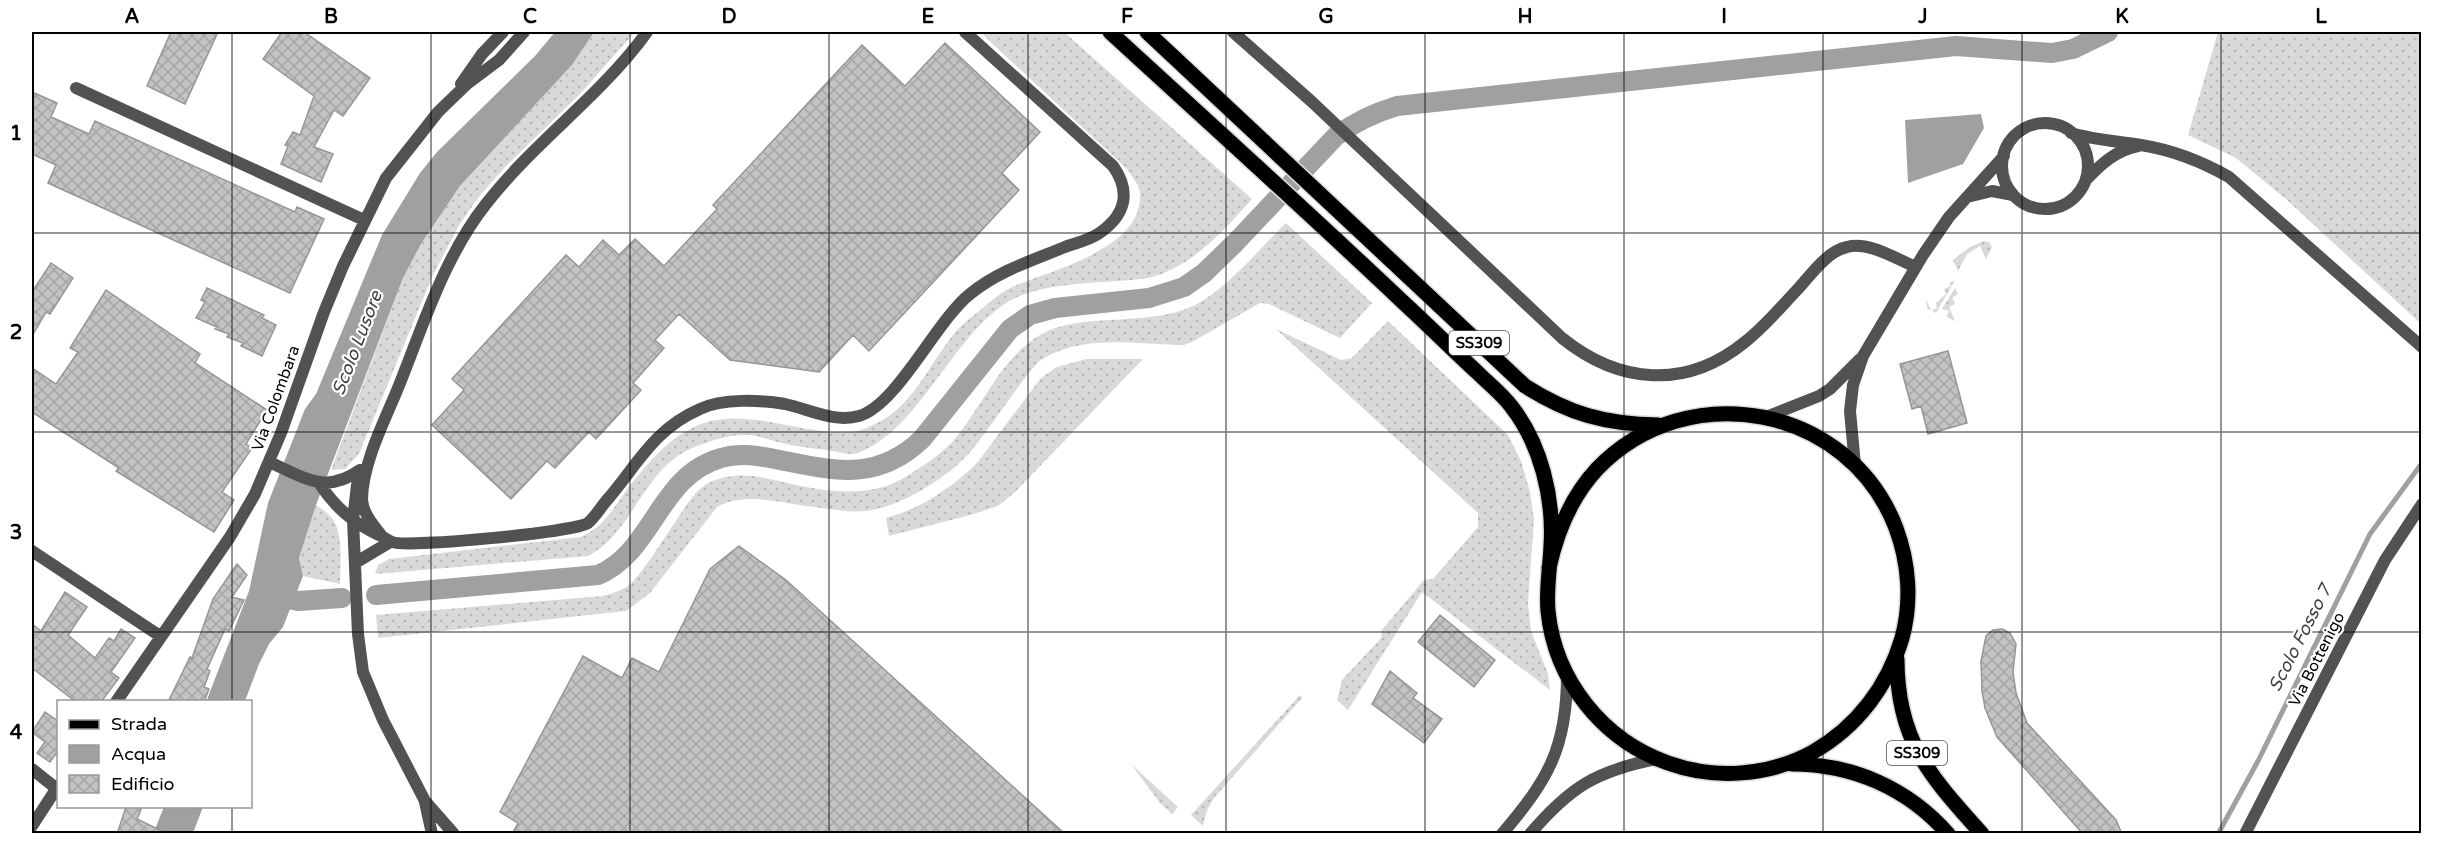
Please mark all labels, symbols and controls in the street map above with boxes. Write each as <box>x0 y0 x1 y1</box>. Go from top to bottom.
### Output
text: A <box>125 5 140 29</box>
text: B <box>324 5 338 29</box>
text: C <box>523 5 537 29</box>
text: D <box>721 5 737 29</box>
text: E <box>922 5 935 29</box>
text: F <box>1121 5 1133 29</box>
text: G <box>1318 5 1334 29</box>
text: H <box>1517 5 1533 29</box>
text: I <box>1721 5 1727 29</box>
text: J <box>1917 5 1928 29</box>
text: K <box>2115 5 2129 29</box>
text: L <box>2315 5 2327 29</box>
text: 1 <box>10 122 22 146</box>
water label: Scolo Lusore <box>327 287 387 398</box>
text: 2 <box>10 321 22 345</box>
road number: SS309 <box>1449 331 1509 355</box>
street label: Via Colombara <box>248 343 304 454</box>
text: 3 <box>10 521 22 545</box>
water label: Scolo Fosso 7 <box>2264 578 2338 695</box>
street label: Via Bottenigo <box>2284 609 2349 710</box>
legend <box>57 700 252 808</box>
text: Strada <box>111 713 167 735</box>
text: 4 <box>10 721 23 745</box>
road number: SS309 <box>1887 741 1947 765</box>
text: Acqua <box>111 743 166 765</box>
text: Edificio <box>111 773 175 795</box>

